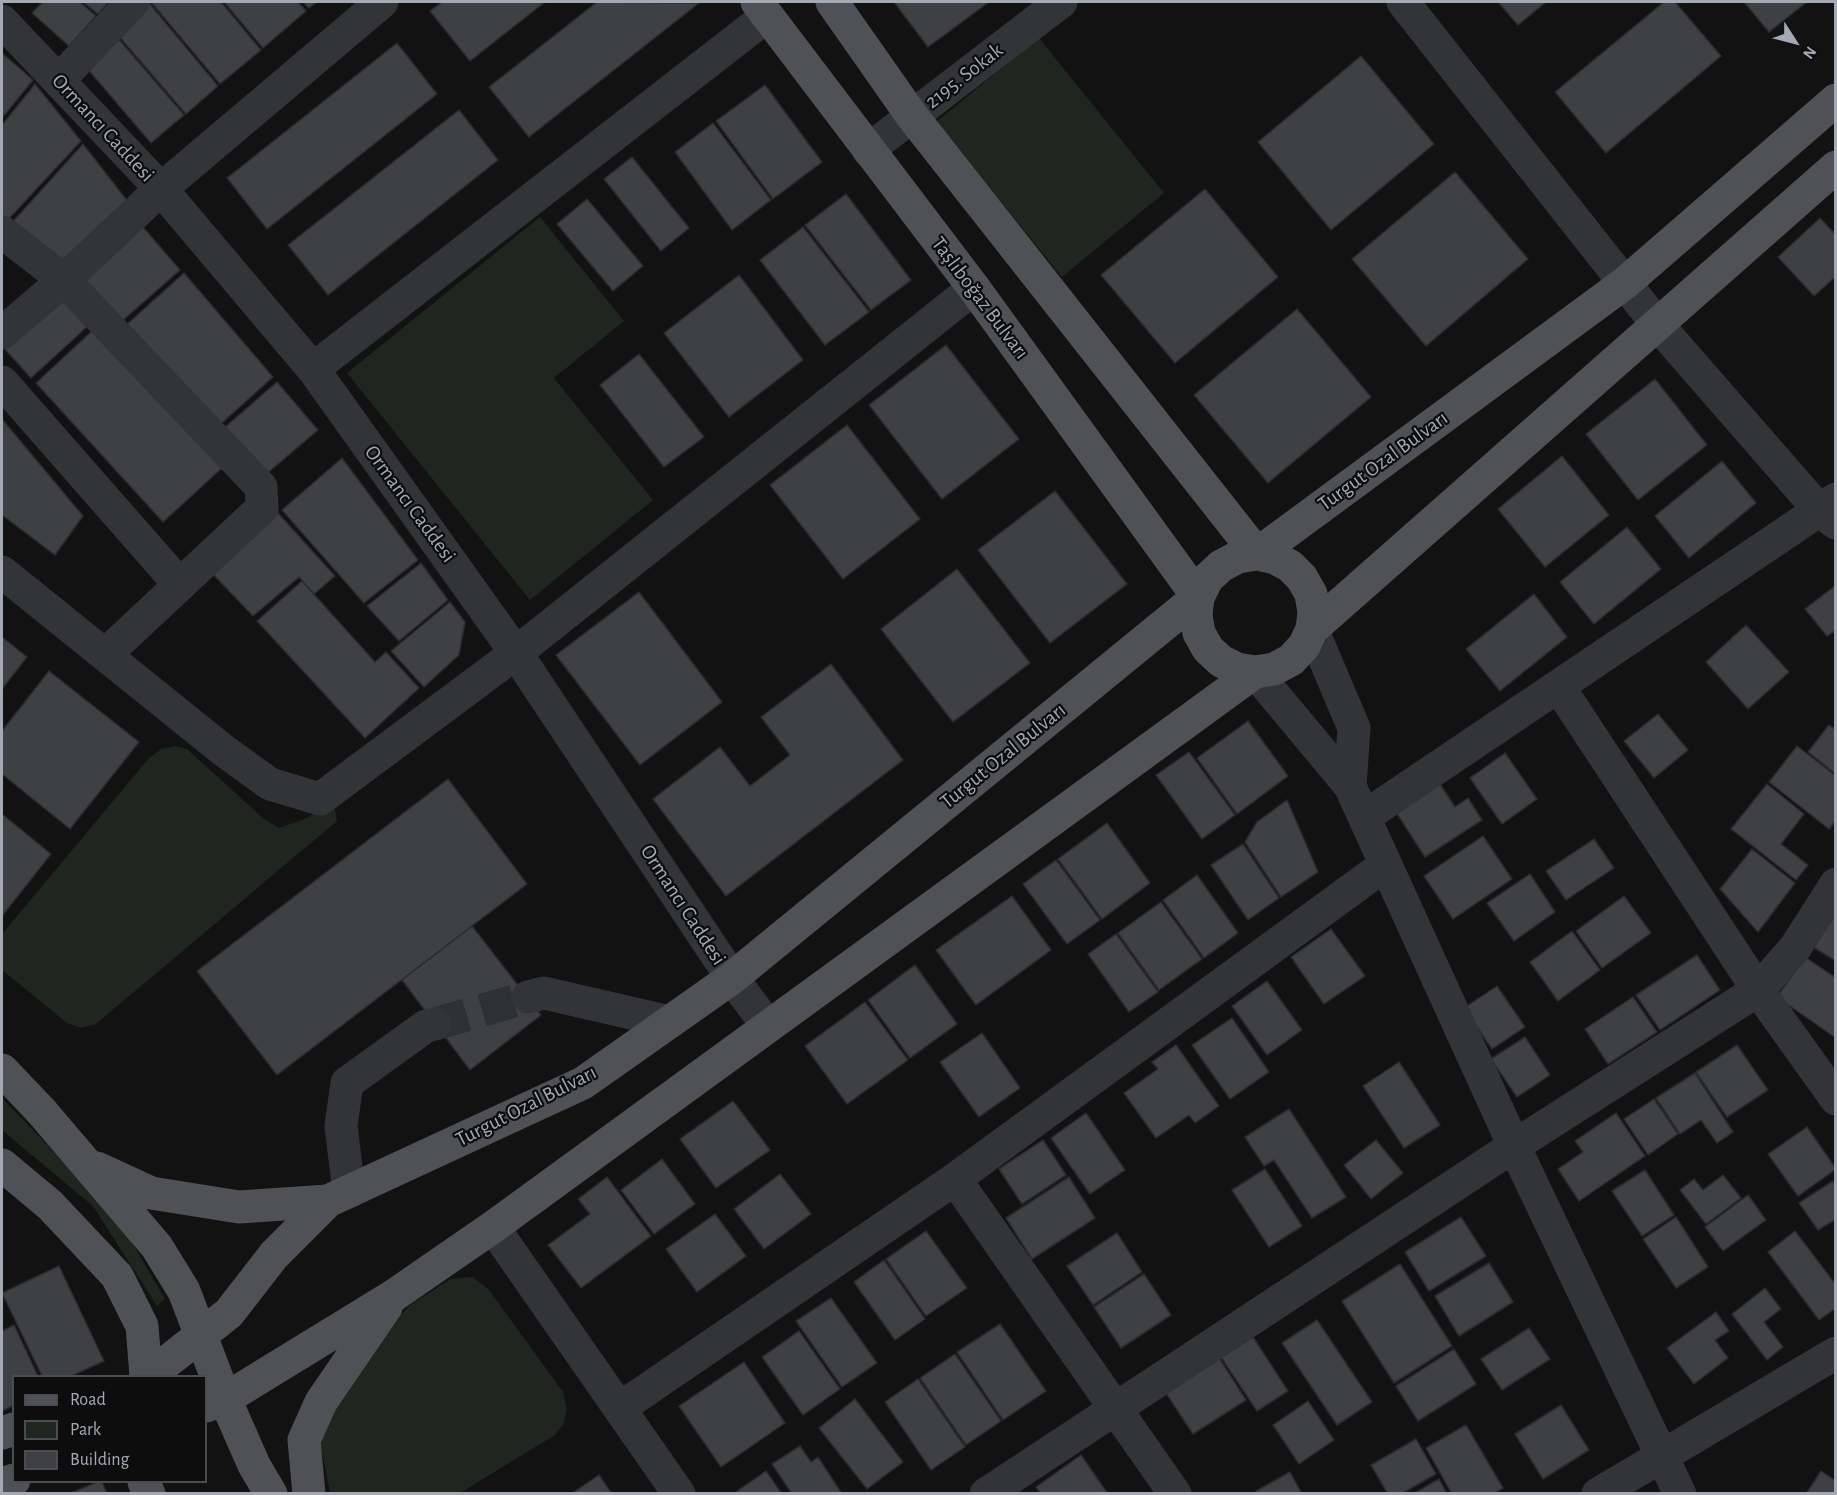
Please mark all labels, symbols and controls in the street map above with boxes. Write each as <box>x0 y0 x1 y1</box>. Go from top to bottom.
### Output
north arrow <box>1765 12 1825 72</box>
street label: 2195. Sokak <box>920 38 1008 114</box>
text: N <box>1800 43 1819 62</box>
street label: Ormancı Caddesi <box>46 69 160 187</box>
street label: Taşlıboğaz Bulvarı <box>926 232 1034 364</box>
street label: Turgut Ozal Bulvarı <box>1313 405 1453 517</box>
street label: Ormancı Caddesi <box>359 440 461 568</box>
street label: Turgut Ozal Bulvarı <box>935 698 1071 814</box>
street label: Ormancı Caddesi <box>635 840 731 970</box>
street label: Turgut Ozal Bulvarı <box>451 1060 601 1152</box>
legend <box>12 1375 207 1483</box>
text: Road <box>70 1391 106 1409</box>
text: Park <box>70 1421 101 1439</box>
text: Building <box>70 1451 129 1469</box>

